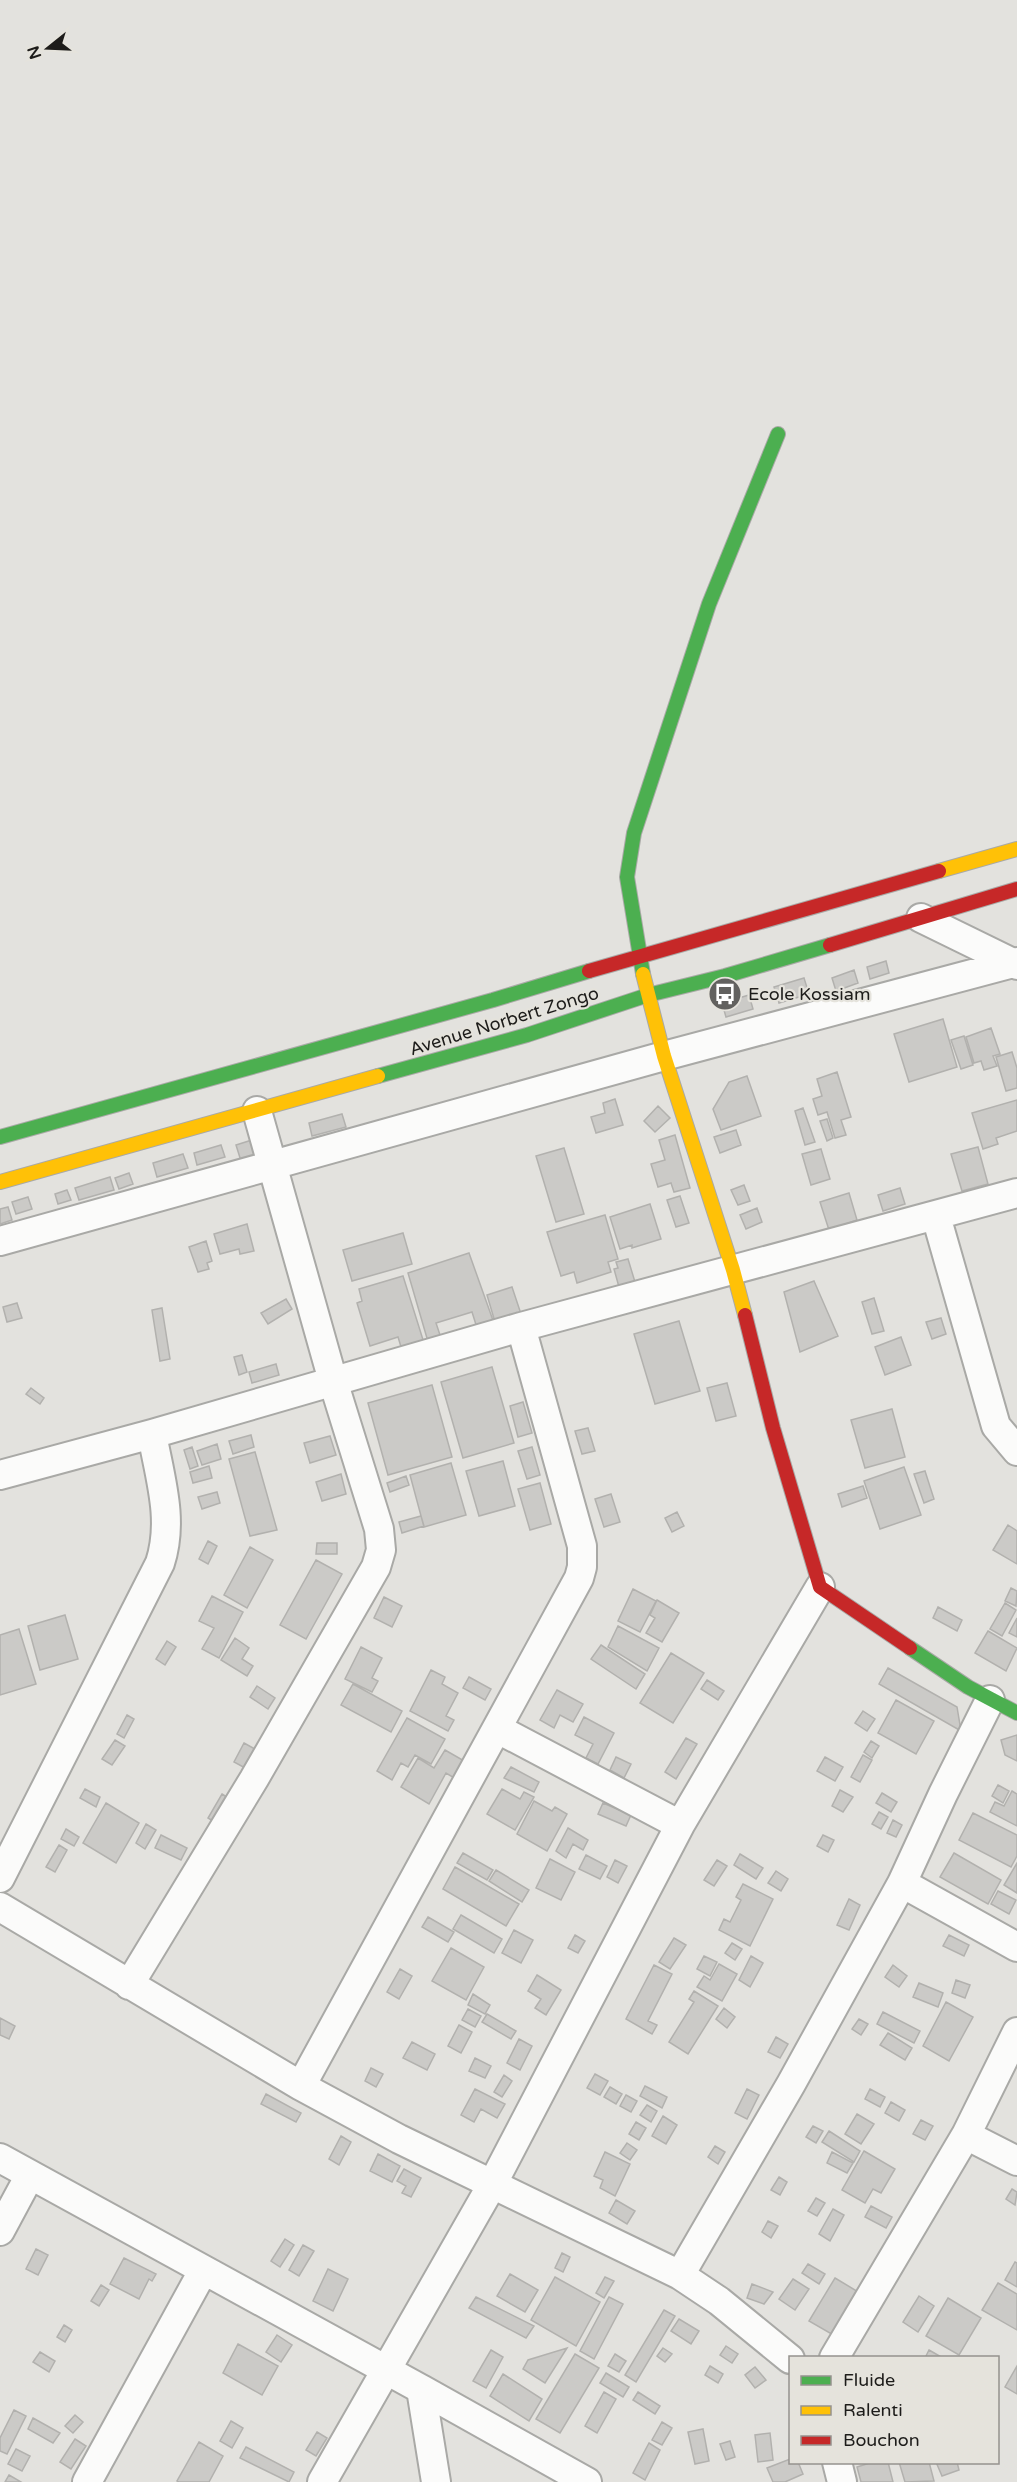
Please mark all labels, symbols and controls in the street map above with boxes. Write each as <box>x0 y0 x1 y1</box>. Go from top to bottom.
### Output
north arrow <box>18 18 78 78</box>
text: N <box>23 43 46 62</box>
bus stop icon: Ecole Kossiam <box>707 976 743 1012</box>
street label: Avenue Norbert Zongo <box>407 982 601 1060</box>
place label: Ecole Kossiam <box>748 983 870 1005</box>
legend <box>789 2356 999 2464</box>
text: Fluide <box>843 2369 895 2391</box>
text: Ralenti <box>843 2399 903 2421</box>
text: Bouchon <box>843 2429 920 2451</box>

